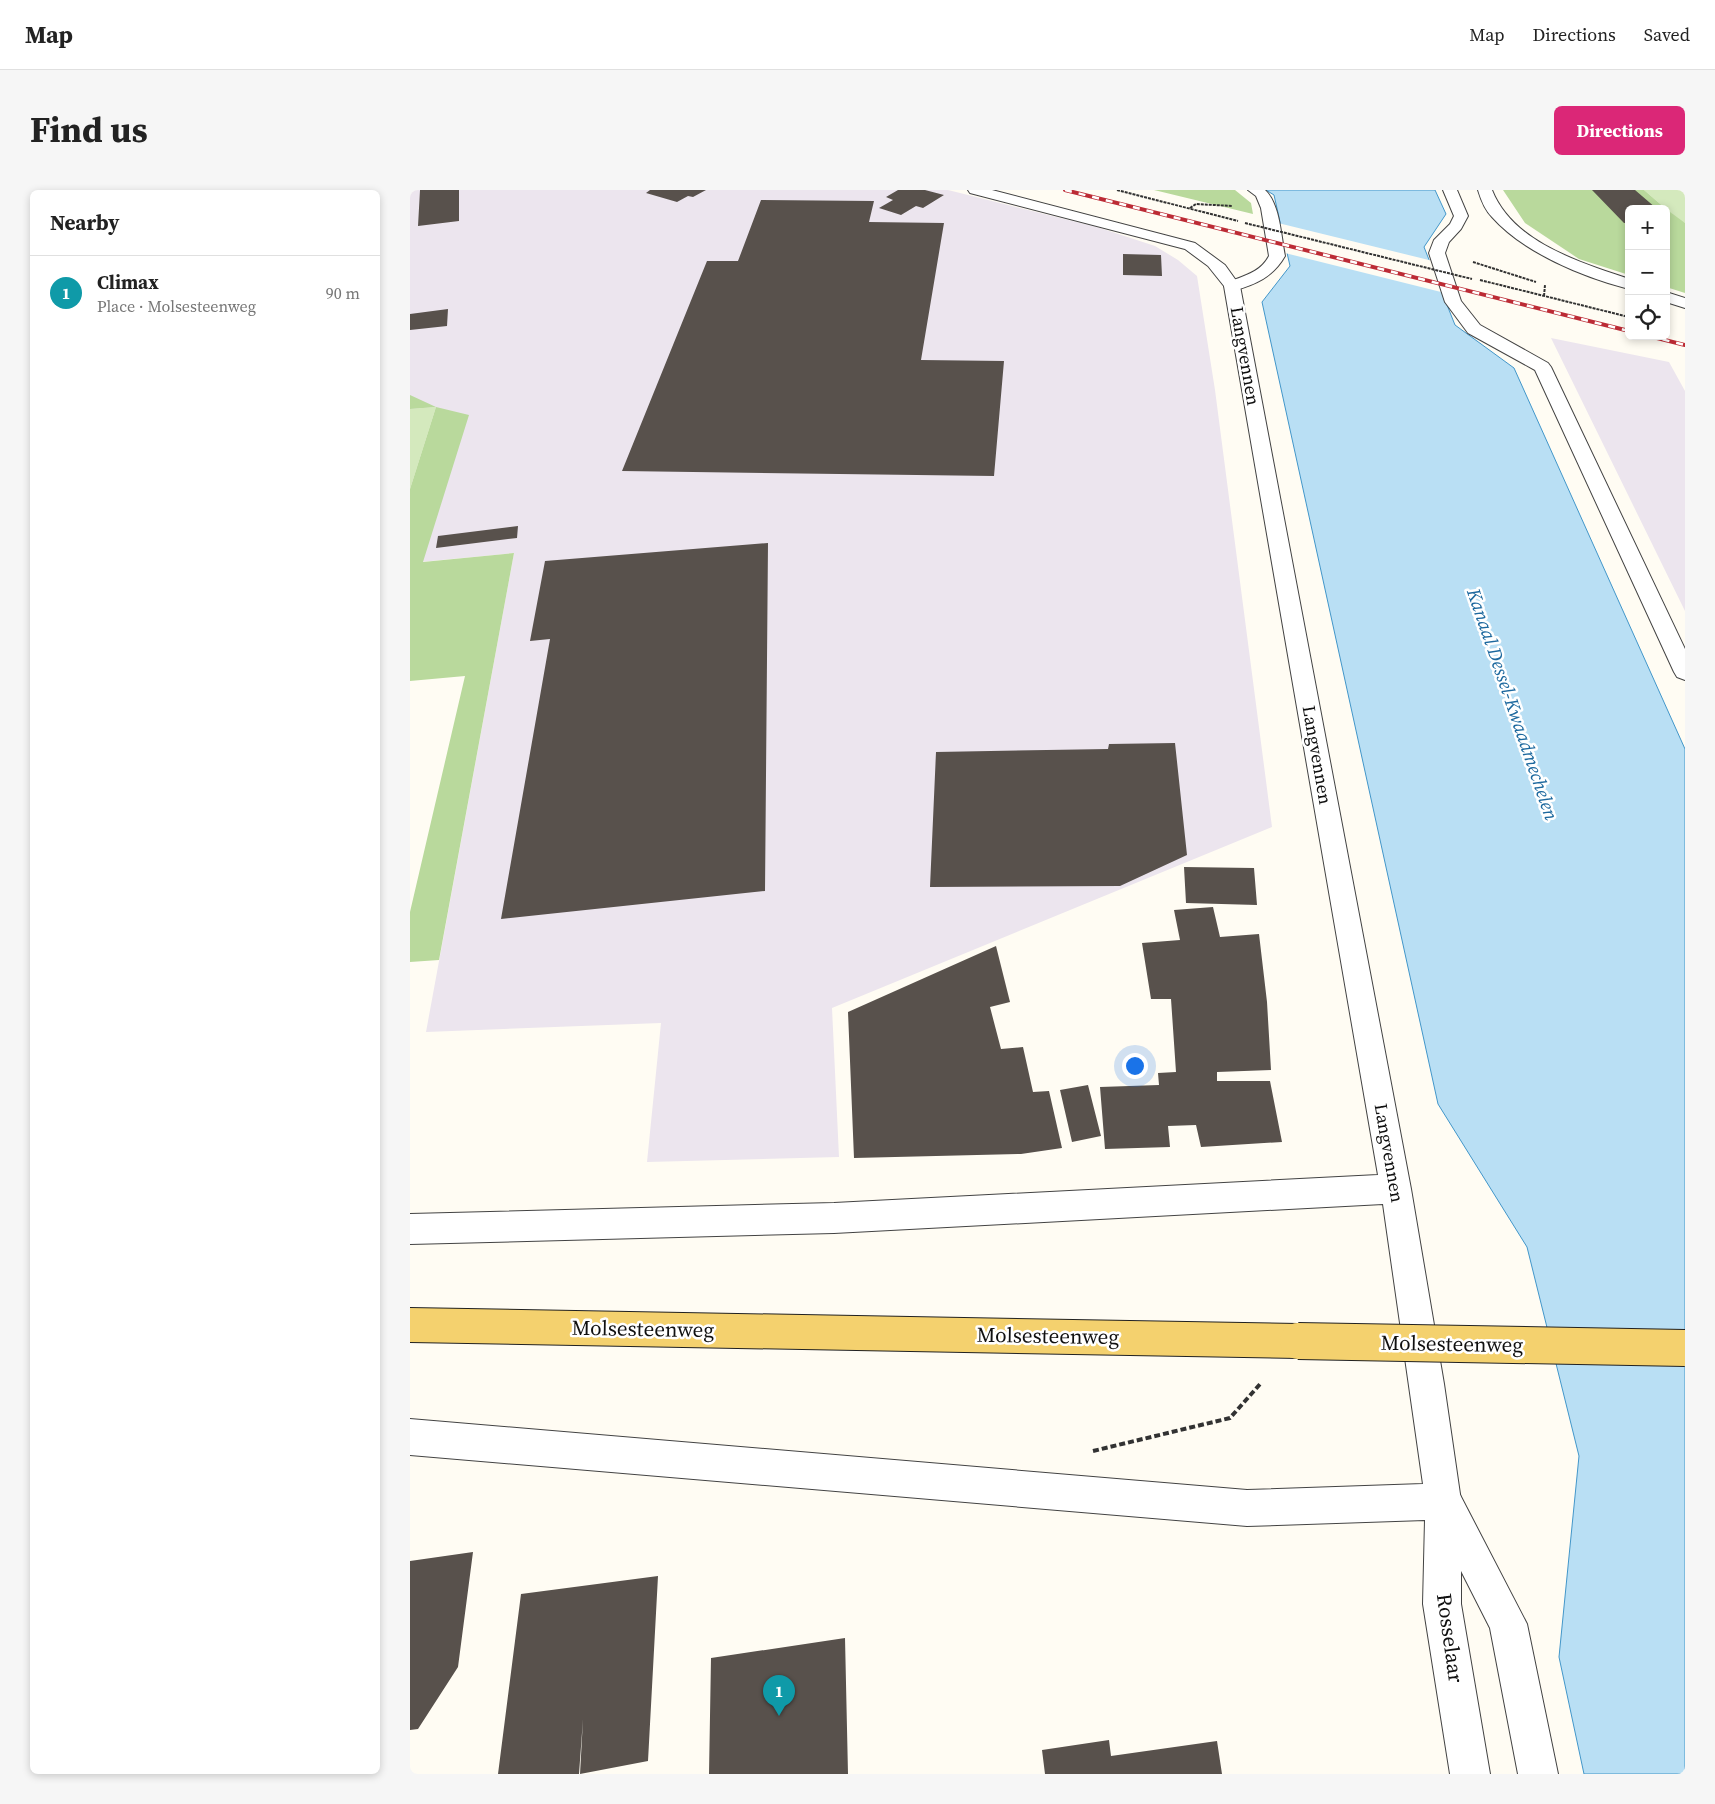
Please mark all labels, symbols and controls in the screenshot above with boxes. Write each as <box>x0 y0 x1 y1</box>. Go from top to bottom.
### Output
text: Map <box>25 18 73 51</box>
text: Map <box>1469 22 1505 47</box>
text: Directions <box>1533 22 1616 47</box>
text: Saved <box>1644 22 1690 47</box>
text: Find us <box>30 106 148 154</box>
button: Directions <box>1554 106 1685 155</box>
map controls <box>1625 205 1670 340</box>
button: + <box>1625 205 1670 250</box>
text: Nearby <box>50 208 120 237</box>
button: − <box>1625 250 1670 295</box>
text: Climax <box>97 269 159 295</box>
text: 1 <box>62 282 70 304</box>
text: 90 m <box>326 282 360 304</box>
text: Place · Molsesteenweg <box>97 295 256 317</box>
button: locate <box>1625 295 1670 340</box>
street label: Langvennen <box>1225 305 1266 407</box>
water label: Kanaal Dessel-Kwaadmechelen <box>1461 584 1565 824</box>
street label: Langvennen <box>1297 704 1338 806</box>
your location <box>1122 1053 1148 1079</box>
street label: Langvennen <box>1369 1102 1410 1204</box>
street label: Molsesteenweg <box>571 1313 715 1344</box>
street label: Molsesteenweg <box>976 1320 1120 1351</box>
street label: Molsesteenweg <box>1380 1328 1524 1359</box>
street label: Rosselaar <box>1430 1591 1471 1685</box>
pin: 1 <box>763 1675 795 1716</box>

